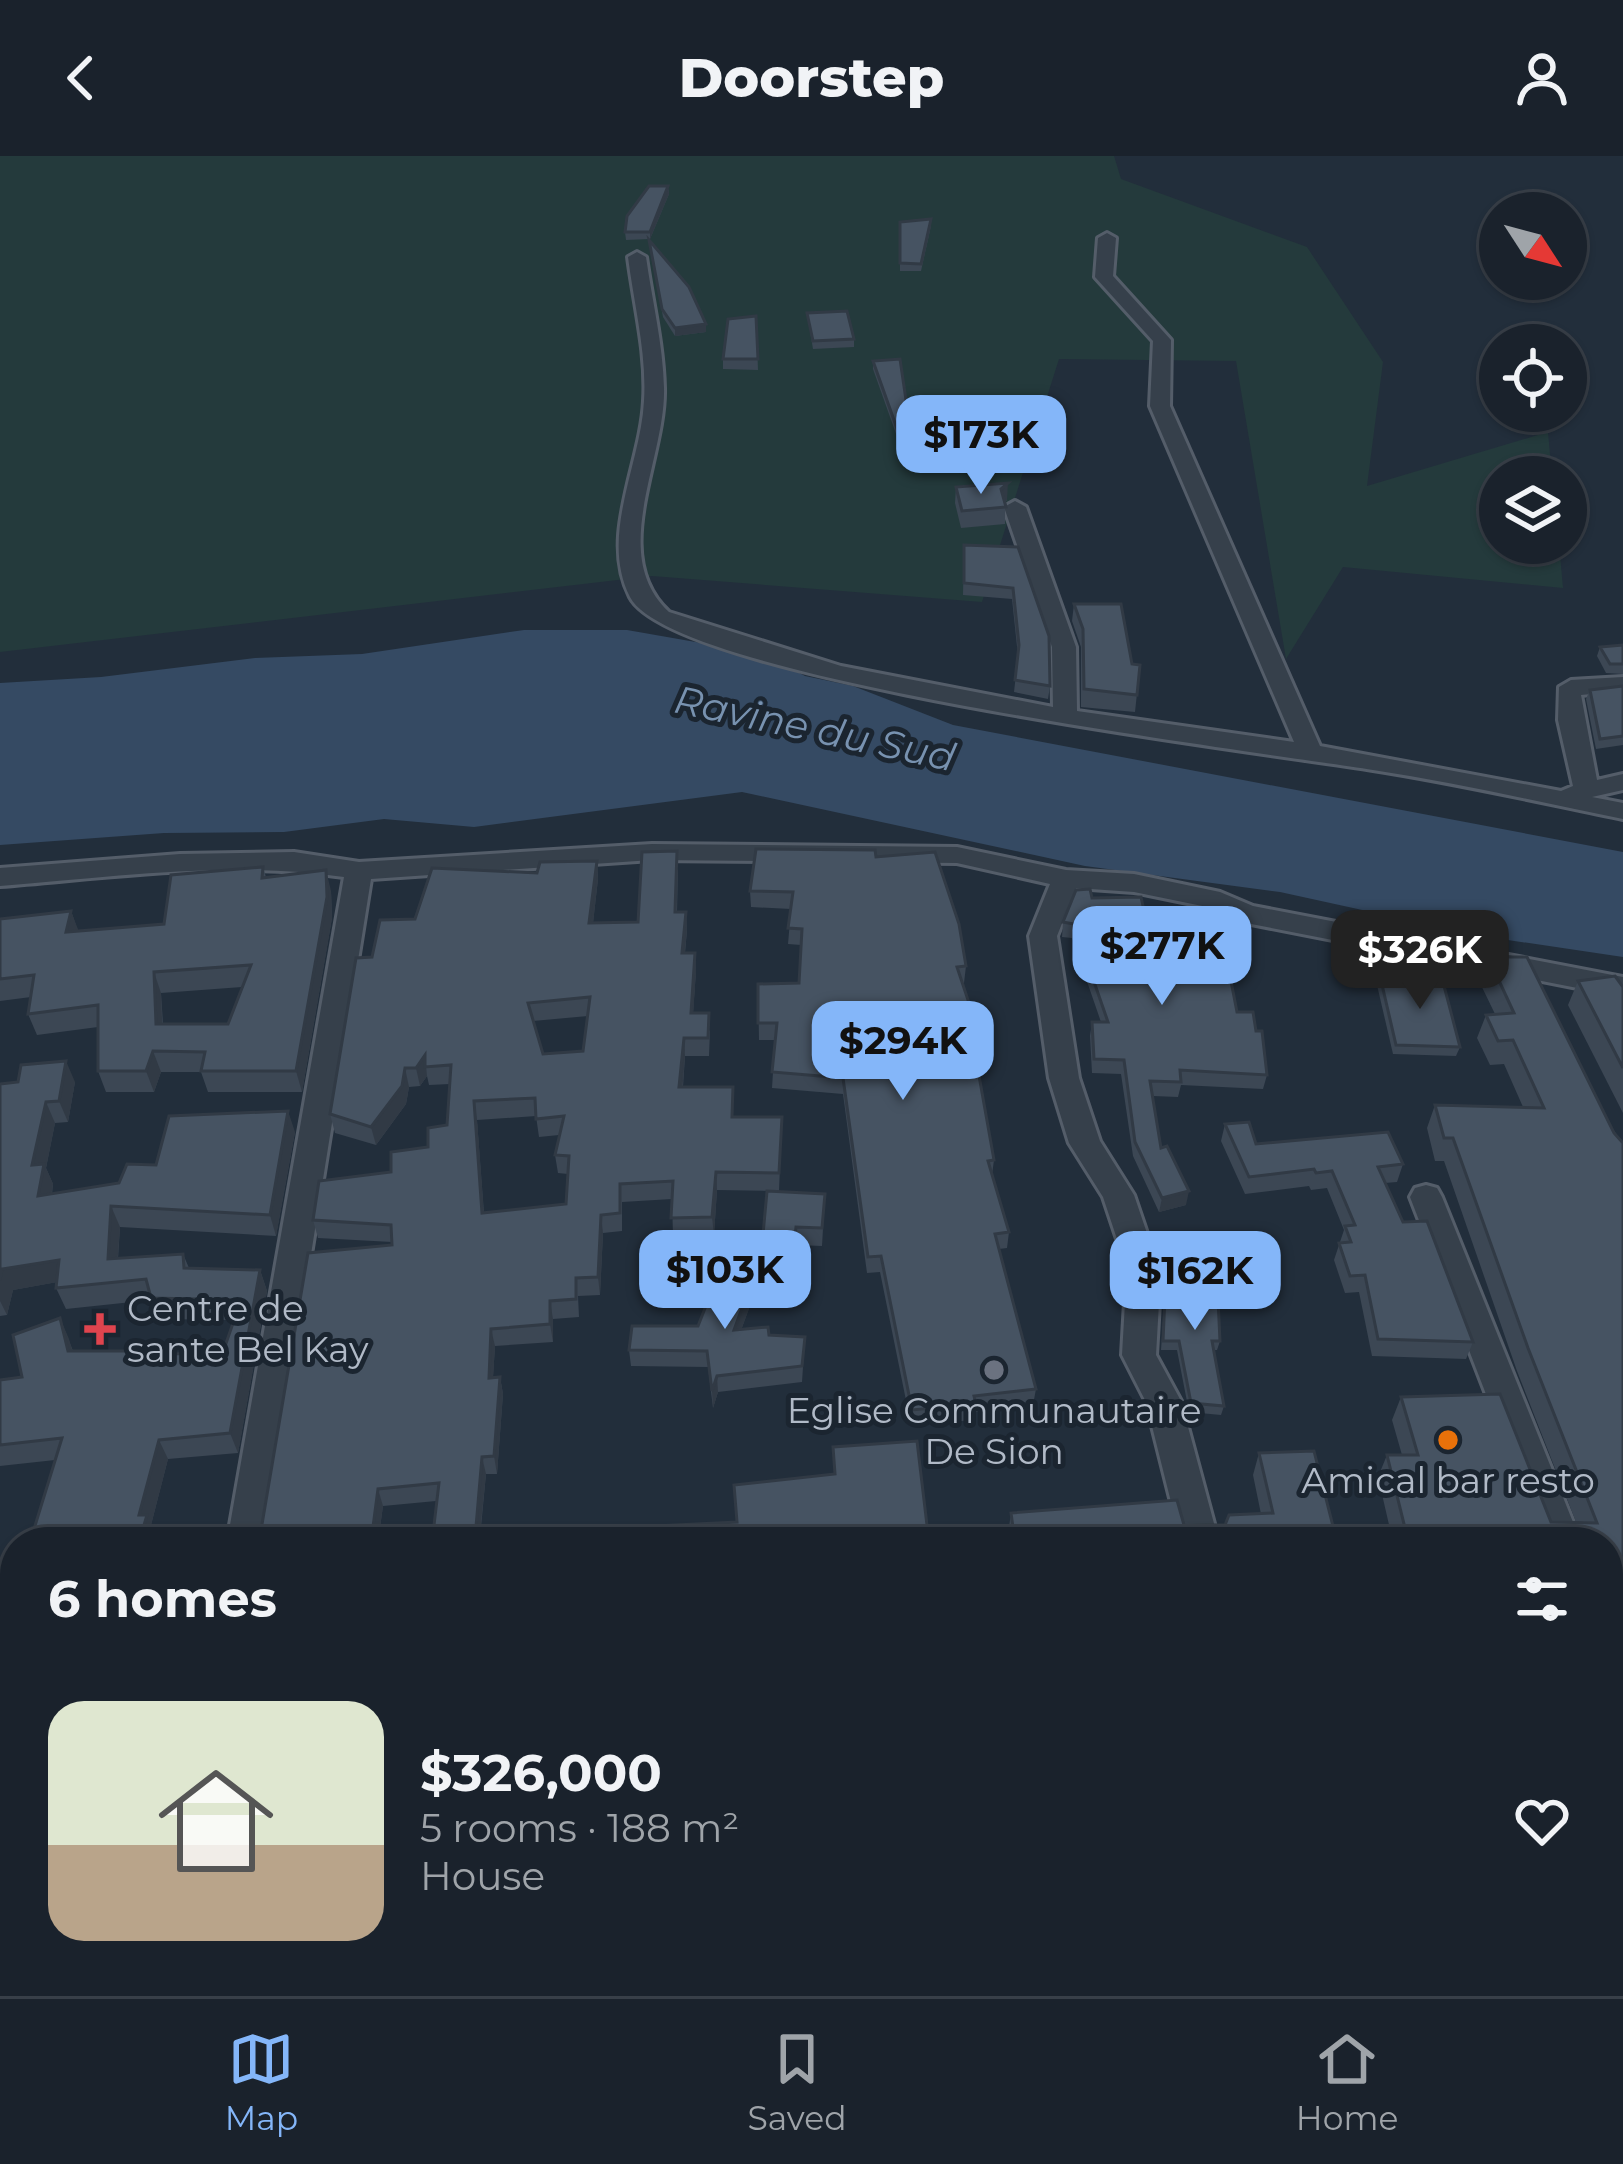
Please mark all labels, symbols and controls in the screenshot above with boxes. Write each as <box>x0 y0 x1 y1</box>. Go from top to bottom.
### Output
icon: back <box>48 45 114 111</box>
text: Doorstep <box>679 45 944 111</box>
icon: person <box>1509 45 1575 111</box>
north arrow <box>1479 192 1587 300</box>
map controls <box>1479 192 1587 564</box>
button: locate <box>1479 324 1587 432</box>
pin: $173K <box>897 395 1065 497</box>
text: $173K <box>923 410 1039 458</box>
button: layers <box>1479 456 1587 564</box>
water label: Ravine du Sud <box>670 675 960 781</box>
pin: $277K <box>1078 906 1246 1008</box>
pin: $326K <box>1336 910 1504 1012</box>
text: $277K <box>1099 921 1225 969</box>
text: $326K <box>1358 925 1482 973</box>
pin: $294K <box>819 1001 987 1103</box>
text: $294K <box>839 1016 967 1064</box>
pin: $103K <box>641 1230 809 1332</box>
pin: $162K <box>1111 1231 1279 1333</box>
text: $103K <box>666 1245 784 1293</box>
text: $162K <box>1137 1246 1253 1294</box>
place label: Centre de sante Bel Kay <box>127 1286 369 1371</box>
marker: Centre de sante Bel Kay <box>84 1313 116 1345</box>
marker: Eglise Communautaire De Sion <box>981 1357 1007 1383</box>
place label: Eglise Communautaire De Sion <box>787 1388 1201 1473</box>
marker: Amical bar resto <box>1435 1427 1461 1453</box>
place label: Amical bar resto <box>1301 1458 1595 1502</box>
icon: filters <box>1509 1566 1575 1632</box>
text: 6 homes <box>48 1568 277 1630</box>
text: $326,000 <box>420 1742 662 1804</box>
icon: home <box>144 1749 288 1893</box>
icon: heart <box>1509 1788 1575 1854</box>
text: 5 rooms · 188 m² <box>420 1804 739 1852</box>
text: House <box>420 1852 545 1900</box>
tab: Map <box>225 2026 298 2138</box>
tab: Saved <box>747 2026 847 2138</box>
tab: Home <box>1296 2026 1398 2138</box>

